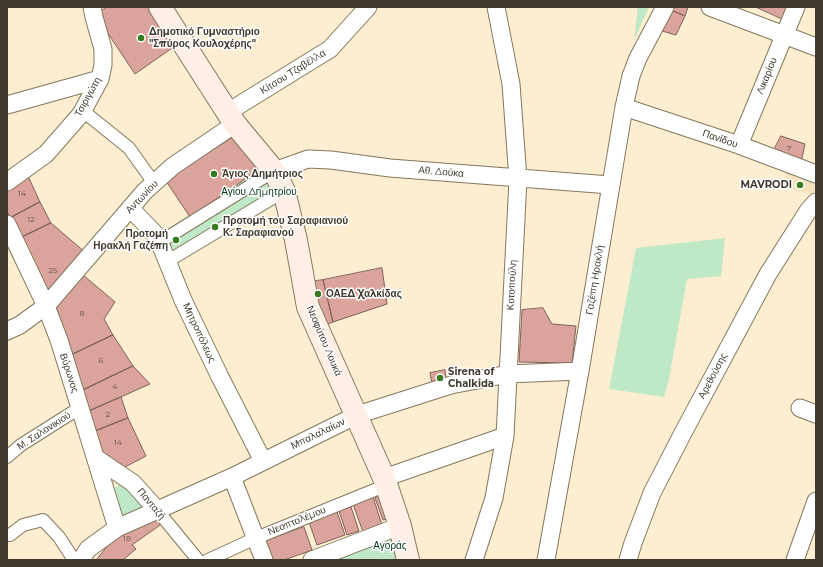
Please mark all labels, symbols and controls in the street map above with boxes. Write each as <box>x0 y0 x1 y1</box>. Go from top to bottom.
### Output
place label: Δημοτικό Γυμναστήριο "Σπύρος Κουλοχέρης" <box>149 26 260 50</box>
marker: Δημοτικό Γυμναστήριο "Σπύρος Κουλοχέρης" <box>136 33 146 43</box>
street label: Κίτσου Τζαβέλλα <box>258 47 328 97</box>
street label: Λικαρίου <box>754 56 780 96</box>
street label: Τσιριγώτη <box>72 75 104 119</box>
street label: Πανίδου <box>701 127 739 151</box>
house number: 7 <box>787 144 791 154</box>
street label: Αθ. Δούκα <box>418 164 464 180</box>
place label: Άγιος Δημήτριος <box>222 168 303 180</box>
marker: Άγιος Δημήτριος <box>209 169 219 179</box>
street label: Αντωνίου <box>123 178 161 216</box>
place label: MAVRODI <box>741 179 792 191</box>
marker: MAVRODI <box>795 180 805 190</box>
park label: Αγίου Δημητρίου <box>221 186 297 198</box>
house number: 14 <box>18 189 26 199</box>
house number: 12 <box>27 215 35 225</box>
place label: Προτομή του Σαραφιανιού Κ. Σαραφιανού <box>223 215 348 238</box>
marker: Προτομή του Σαραφιανιού Κ. Σαραφιανού <box>210 222 220 232</box>
place label: Προτομή Ηρακλή Γαζέπη <box>93 228 168 252</box>
marker: Προτομή Ηρακλή Γαζέπη <box>171 235 181 245</box>
street label: Γαζέπη Ηρακλή <box>584 244 606 316</box>
street label: Κοτοπούλη <box>505 259 519 311</box>
house number: 25 <box>48 266 58 276</box>
place label: ΟΑΕΔ Χαλκίδας <box>326 288 402 300</box>
marker: ΟΑΕΔ Χαλκίδας <box>313 289 323 299</box>
street label: Μητροπόλεως <box>180 301 218 365</box>
street label: Νεοφύτου Λουκά <box>304 304 344 378</box>
house number: 8 <box>79 309 85 319</box>
street label: Αρεθούσης <box>696 351 730 401</box>
street label: Βύρωνος <box>57 352 81 394</box>
house number: 6 <box>99 356 103 366</box>
place label: Sirena of Chalkida <box>448 366 494 390</box>
marker: Sirena of Chalkida <box>435 373 445 383</box>
house number: 4 <box>112 382 118 392</box>
street label: Μ. Σαλονικιού <box>15 409 73 453</box>
house number: 2 <box>106 410 110 420</box>
street label: Μπαλαλαίων <box>289 416 347 452</box>
house number: 14 <box>114 438 122 448</box>
street label: Πανταζή <box>134 486 168 522</box>
street label: Νεοπτολέμου <box>266 504 328 538</box>
house number: 18 <box>123 534 131 544</box>
park label: Αγοράς <box>373 540 407 552</box>

